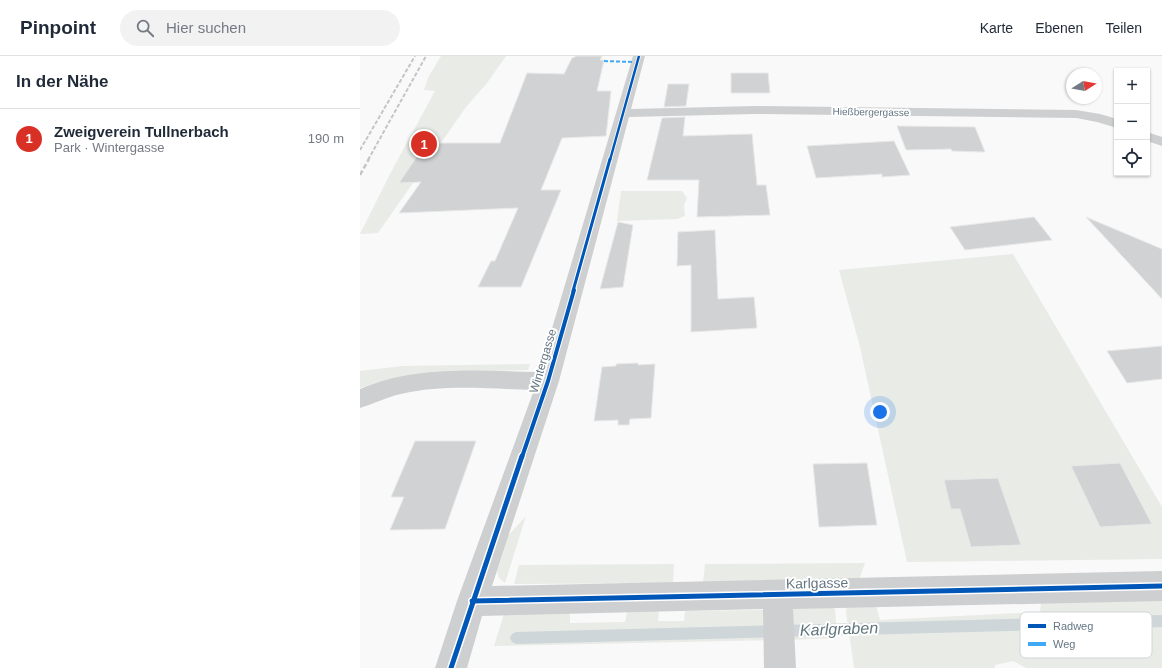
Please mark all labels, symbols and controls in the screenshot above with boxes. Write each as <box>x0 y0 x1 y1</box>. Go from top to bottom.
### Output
search box <box>120 10 400 46</box>
text: Pinpoint <box>20 17 96 38</box>
icon: search <box>134 17 156 39</box>
text: Hier suchen <box>166 19 246 36</box>
text: Karte <box>980 20 1013 36</box>
text: Ebenen <box>1035 20 1083 36</box>
text: Teilen <box>1105 20 1142 36</box>
north arrow <box>1066 68 1102 104</box>
map controls <box>1114 68 1150 176</box>
button: + <box>1114 68 1150 104</box>
text: In der Nähe <box>16 72 109 91</box>
button: − <box>1114 104 1150 140</box>
street label: Hießbergergasse <box>833 106 910 118</box>
text: Zweigverein Tullnerbach <box>54 123 229 140</box>
pin: 1 <box>411 129 437 159</box>
text: 1 <box>25 131 33 146</box>
text: 190 m <box>308 131 344 146</box>
text: Park · Wintergasse <box>54 140 165 155</box>
button: locate <box>1114 140 1150 176</box>
street label: Wintergasse <box>527 327 560 395</box>
your location <box>870 402 890 422</box>
street label: Karlgasse <box>786 574 848 592</box>
legend <box>1020 612 1152 658</box>
water label: Karlgraben <box>800 619 879 639</box>
text: Radweg <box>1053 620 1093 632</box>
text: Weg <box>1053 638 1075 650</box>

